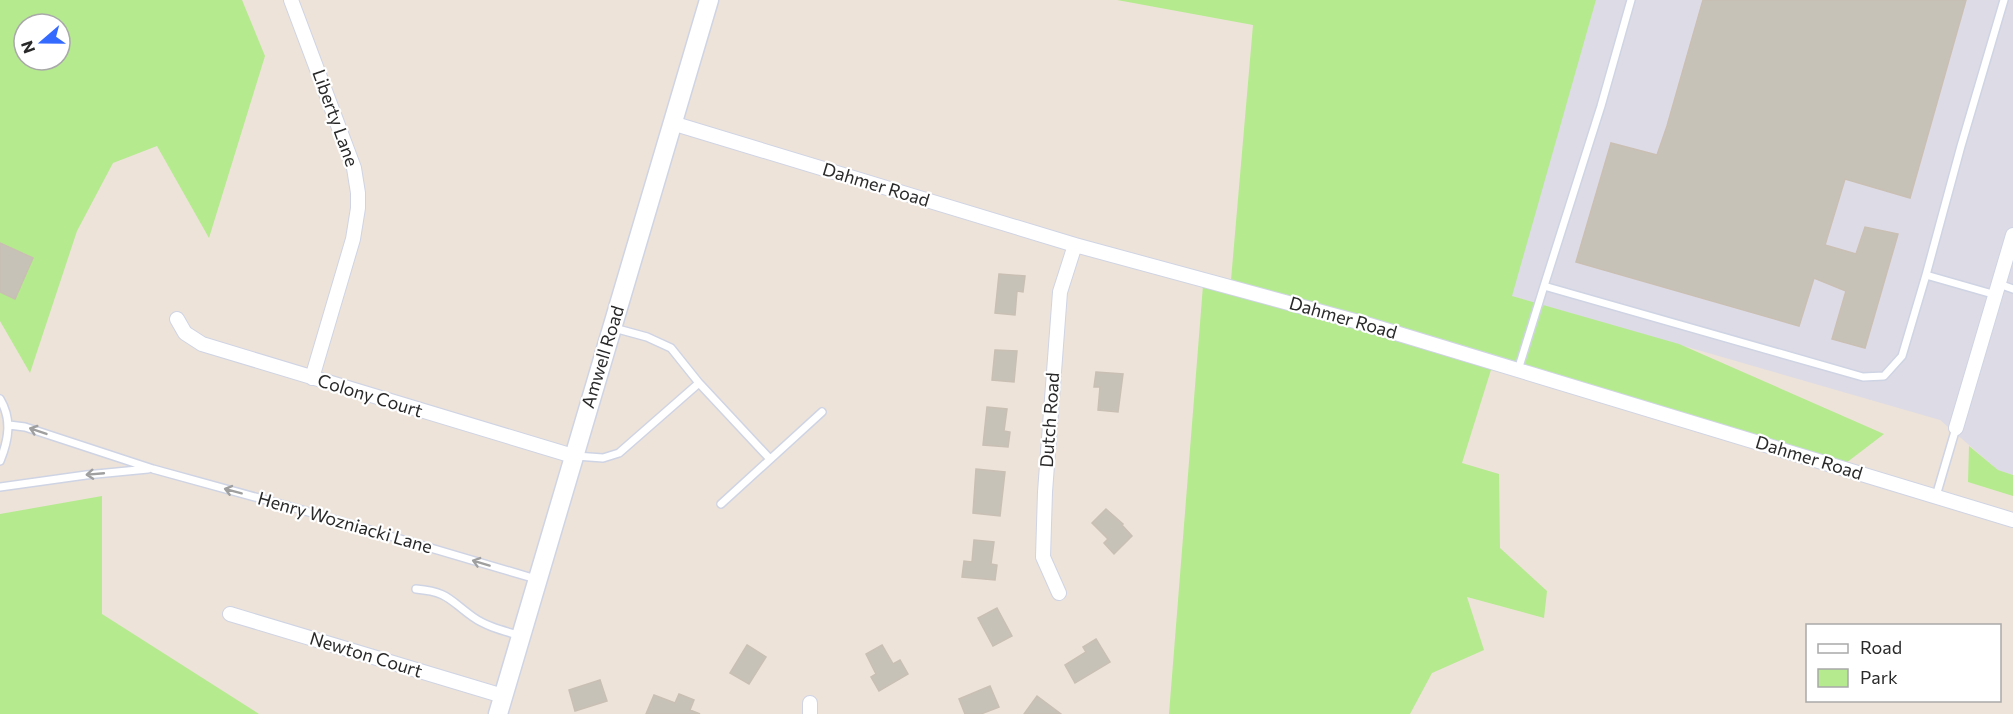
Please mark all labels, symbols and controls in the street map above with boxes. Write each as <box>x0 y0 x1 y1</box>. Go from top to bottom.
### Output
north arrow <box>12 12 72 72</box>
text: N <box>16 38 38 56</box>
street label: Liberty Lane <box>308 66 364 169</box>
street label: Dahmer Road <box>820 157 933 211</box>
street label: Dahmer Road <box>1287 291 1400 343</box>
street label: Amwell Road <box>576 303 628 411</box>
street label: Colony Court <box>315 369 426 421</box>
street label: Dutch Road <box>1035 372 1063 468</box>
one-way arrow <box>29 425 48 436</box>
street label: Dahmer Road <box>1753 430 1866 484</box>
one-way arrow <box>86 469 105 480</box>
one-way arrow <box>224 484 243 496</box>
street label: Henry Wozniacki Lane <box>255 487 435 558</box>
one-way arrow <box>472 557 491 568</box>
legend <box>1806 624 2001 702</box>
street label: Newton Court <box>307 626 425 682</box>
text: Road <box>1860 636 1902 658</box>
text: Park <box>1860 666 1898 688</box>

